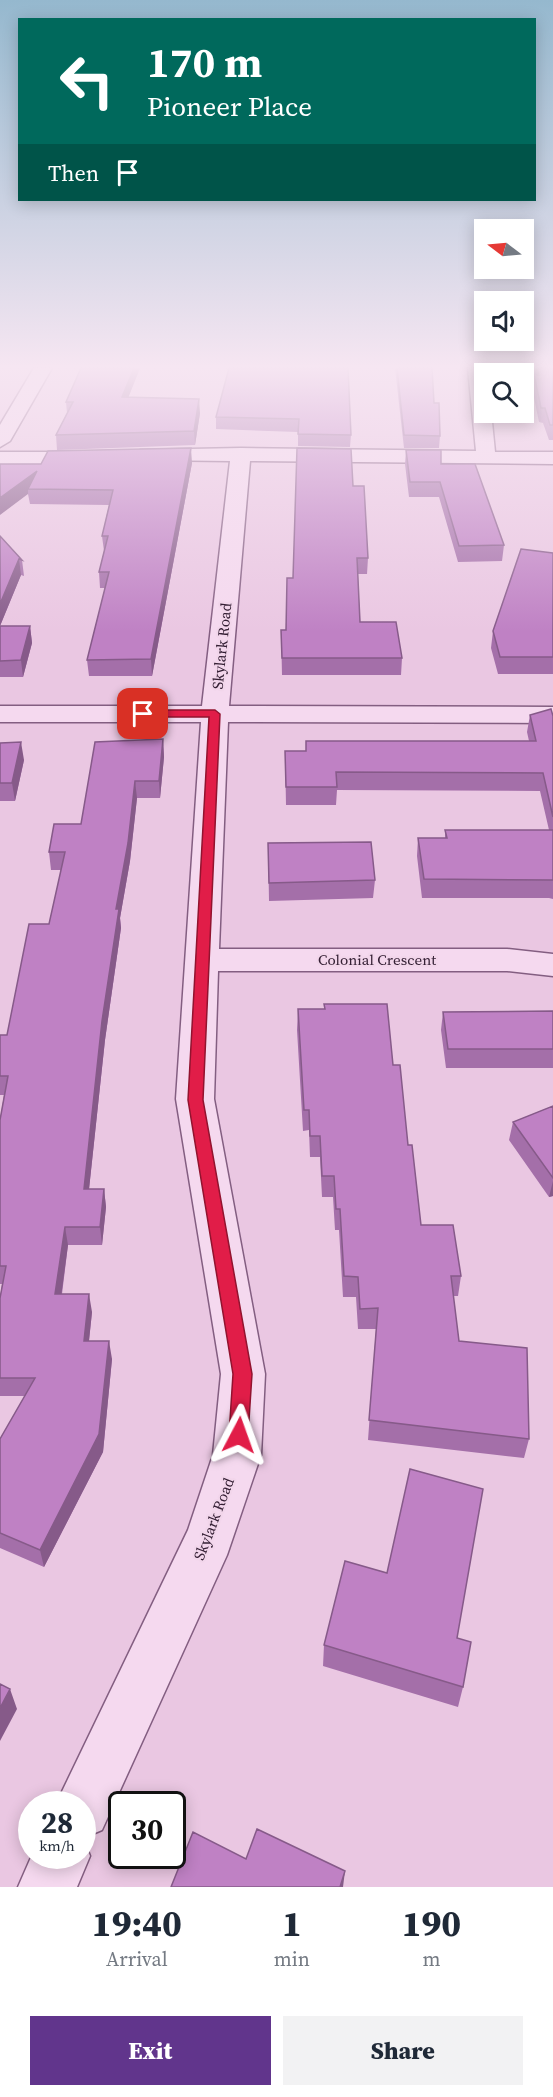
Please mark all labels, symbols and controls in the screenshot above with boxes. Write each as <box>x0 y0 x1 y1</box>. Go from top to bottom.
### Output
text: 170 m <box>147 33 262 91</box>
icon: left <box>48 42 126 120</box>
text: Pioneer Place <box>147 88 312 125</box>
icon: arrive <box>111 156 144 189</box>
text: Then <box>48 158 99 188</box>
north arrow <box>474 219 534 279</box>
map controls <box>474 219 534 423</box>
button: sound <box>474 291 534 351</box>
button: search <box>474 363 534 423</box>
street label: Skylark Road <box>207 601 237 690</box>
pin <box>117 688 168 739</box>
icon: arrive <box>126 697 159 730</box>
street label: Colonial Crescent <box>318 949 436 970</box>
position arrow <box>207 1403 271 1467</box>
street label: Skylark Road <box>188 1474 239 1563</box>
speed limit sign: 30 <box>108 1791 186 1869</box>
text: 28 <box>41 1802 73 1843</box>
text: km/h <box>39 1835 75 1856</box>
text: 19:40 <box>92 1899 182 1948</box>
text: 1 <box>282 1899 302 1948</box>
text: 190 <box>402 1899 461 1948</box>
text: Arrival <box>106 1945 168 1973</box>
text: min <box>274 1945 310 1973</box>
text: m <box>422 1945 440 1973</box>
button: Exit <box>30 2016 271 2085</box>
button: Share <box>283 2016 523 2085</box>

